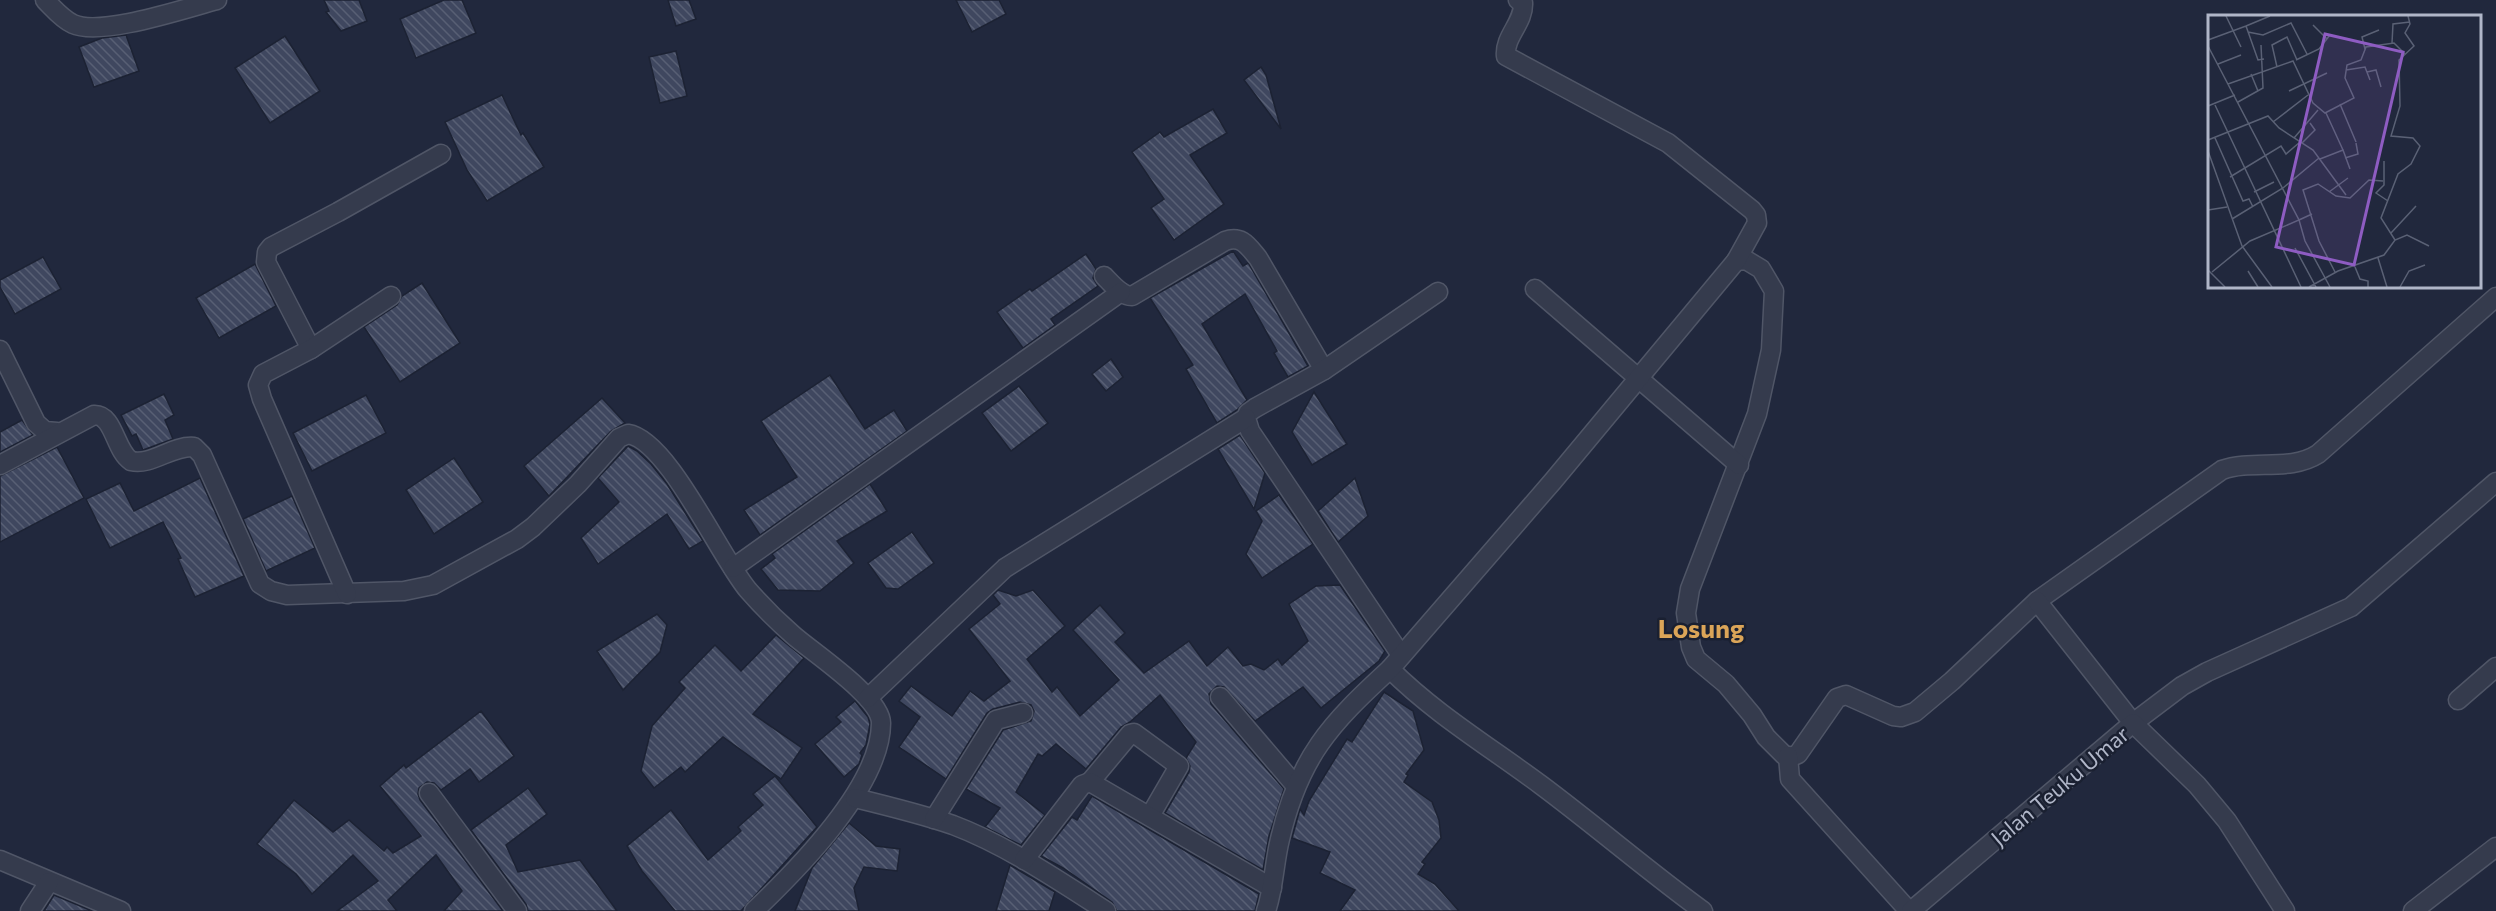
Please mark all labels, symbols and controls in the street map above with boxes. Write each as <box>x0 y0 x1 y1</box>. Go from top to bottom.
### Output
inset map <box>2208 15 2481 288</box>
district label: Losung <box>1658 612 1744 643</box>
street label: Jalan Teuku Umar <box>1985 720 2134 851</box>

